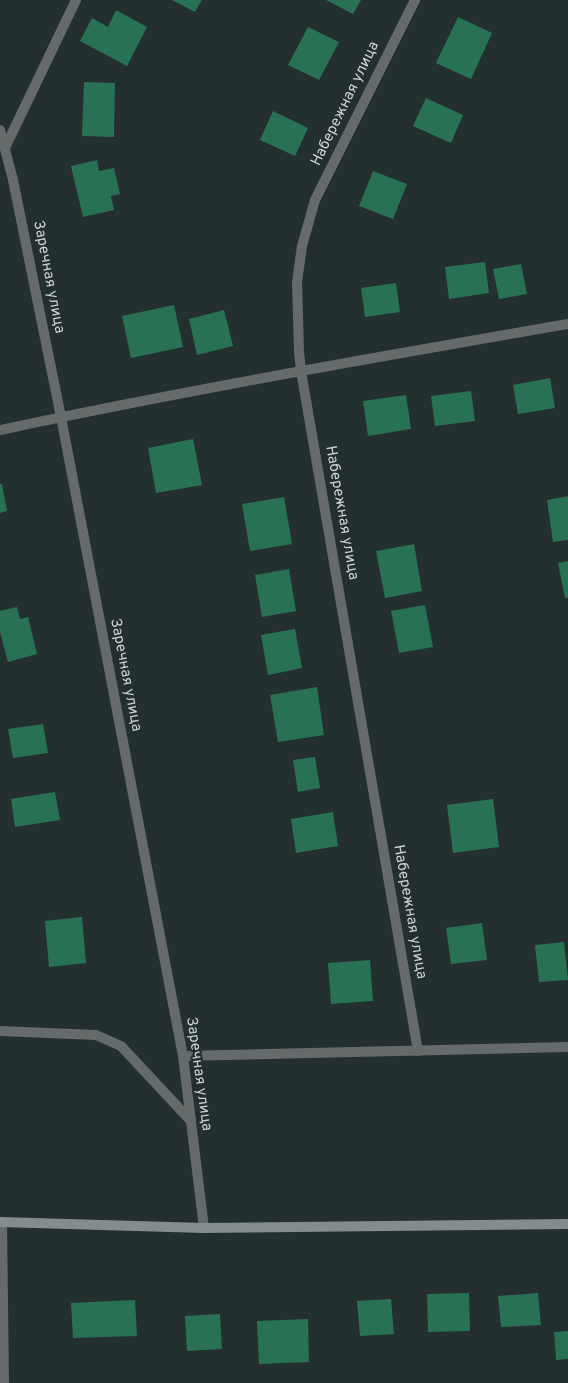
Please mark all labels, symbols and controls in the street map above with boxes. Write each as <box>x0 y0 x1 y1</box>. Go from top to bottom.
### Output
street label: Набережная улица <box>308 39 384 169</box>
street label: Заречная улица <box>28 219 68 335</box>
street label: Набережная улица <box>320 444 362 582</box>
street label: Заречная улица <box>105 617 145 733</box>
street label: Набережная улица <box>388 843 430 981</box>
street label: Заречная улица <box>181 1016 215 1132</box>

